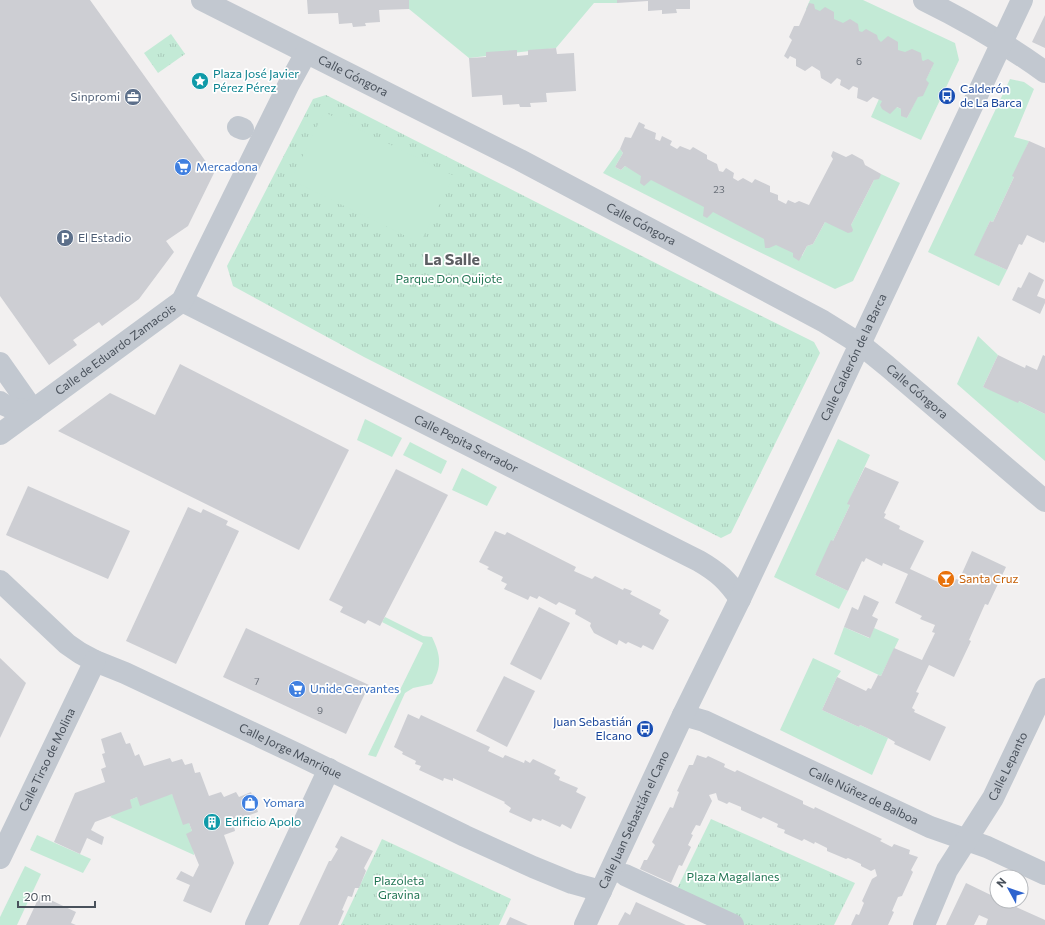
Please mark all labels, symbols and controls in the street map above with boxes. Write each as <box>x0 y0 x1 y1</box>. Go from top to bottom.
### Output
street label: Calle Góngora <box>316 52 391 99</box>
house number: 6 <box>856 55 862 67</box>
place label: Plaza José Javier Pérez Pérez <box>213 66 299 94</box>
place icon: Plaza José Javier Pérez Pérez <box>190 71 210 91</box>
place label: Calderón de La Barca <box>960 81 1022 109</box>
bus stop icon: Calderón de La Barca <box>937 86 957 106</box>
office icon: Sinpromi <box>123 87 143 107</box>
place label: Sinpromi <box>71 89 120 103</box>
supermarket icon: Mercadona <box>173 157 193 177</box>
place label: Mercadona <box>196 159 258 173</box>
house number: 23 <box>713 183 725 195</box>
street label: Calle Góngora <box>604 199 679 248</box>
parking icon: El Estadio <box>55 228 75 248</box>
place label: El Estadio <box>78 230 131 244</box>
district label: La Salle <box>424 249 480 268</box>
park label: Parque Don Quijote <box>396 271 502 285</box>
street label: Calle Calderón de la Barca <box>817 291 889 423</box>
street label: Calle de Eduardo Zamacois <box>52 300 178 397</box>
street label: Calle Góngora <box>884 361 951 421</box>
street label: Calle Pepita Serrador <box>412 411 521 475</box>
bar icon: Santa Cruz <box>936 569 956 589</box>
place label: Santa Cruz <box>959 571 1018 585</box>
house number: 7 <box>254 675 260 687</box>
supermarket icon: Unide Cervantes <box>287 679 307 699</box>
place label: Unide Cervantes <box>310 681 399 695</box>
house number: 9 <box>317 704 323 716</box>
street label: Calle Tirso de Molina <box>16 705 77 813</box>
place label: Juan Sebastián Elcano <box>553 714 632 742</box>
bus stop icon: Juan Sebastián Elcano <box>635 719 655 739</box>
street label: Calle Jorge Manrique <box>237 720 344 781</box>
street label: Calle Lepanto <box>985 729 1030 803</box>
street label: Calle Juan Sebastián el Cano <box>595 748 671 891</box>
street label: Calle Núñez de Balboa <box>807 763 921 827</box>
shop icon: Yomara <box>240 793 260 813</box>
place label: Yomara <box>263 795 305 809</box>
building icon: Edificio Apolo <box>202 812 222 832</box>
place label: Edificio Apolo <box>225 814 301 828</box>
park label: Plaza Magallanes <box>687 869 779 883</box>
north arrow <box>989 869 1029 909</box>
park label: Plazoleta Gravina <box>374 873 424 901</box>
text: N <box>993 875 1009 890</box>
scale bar <box>18 883 95 909</box>
text: 20 m <box>24 889 51 903</box>

